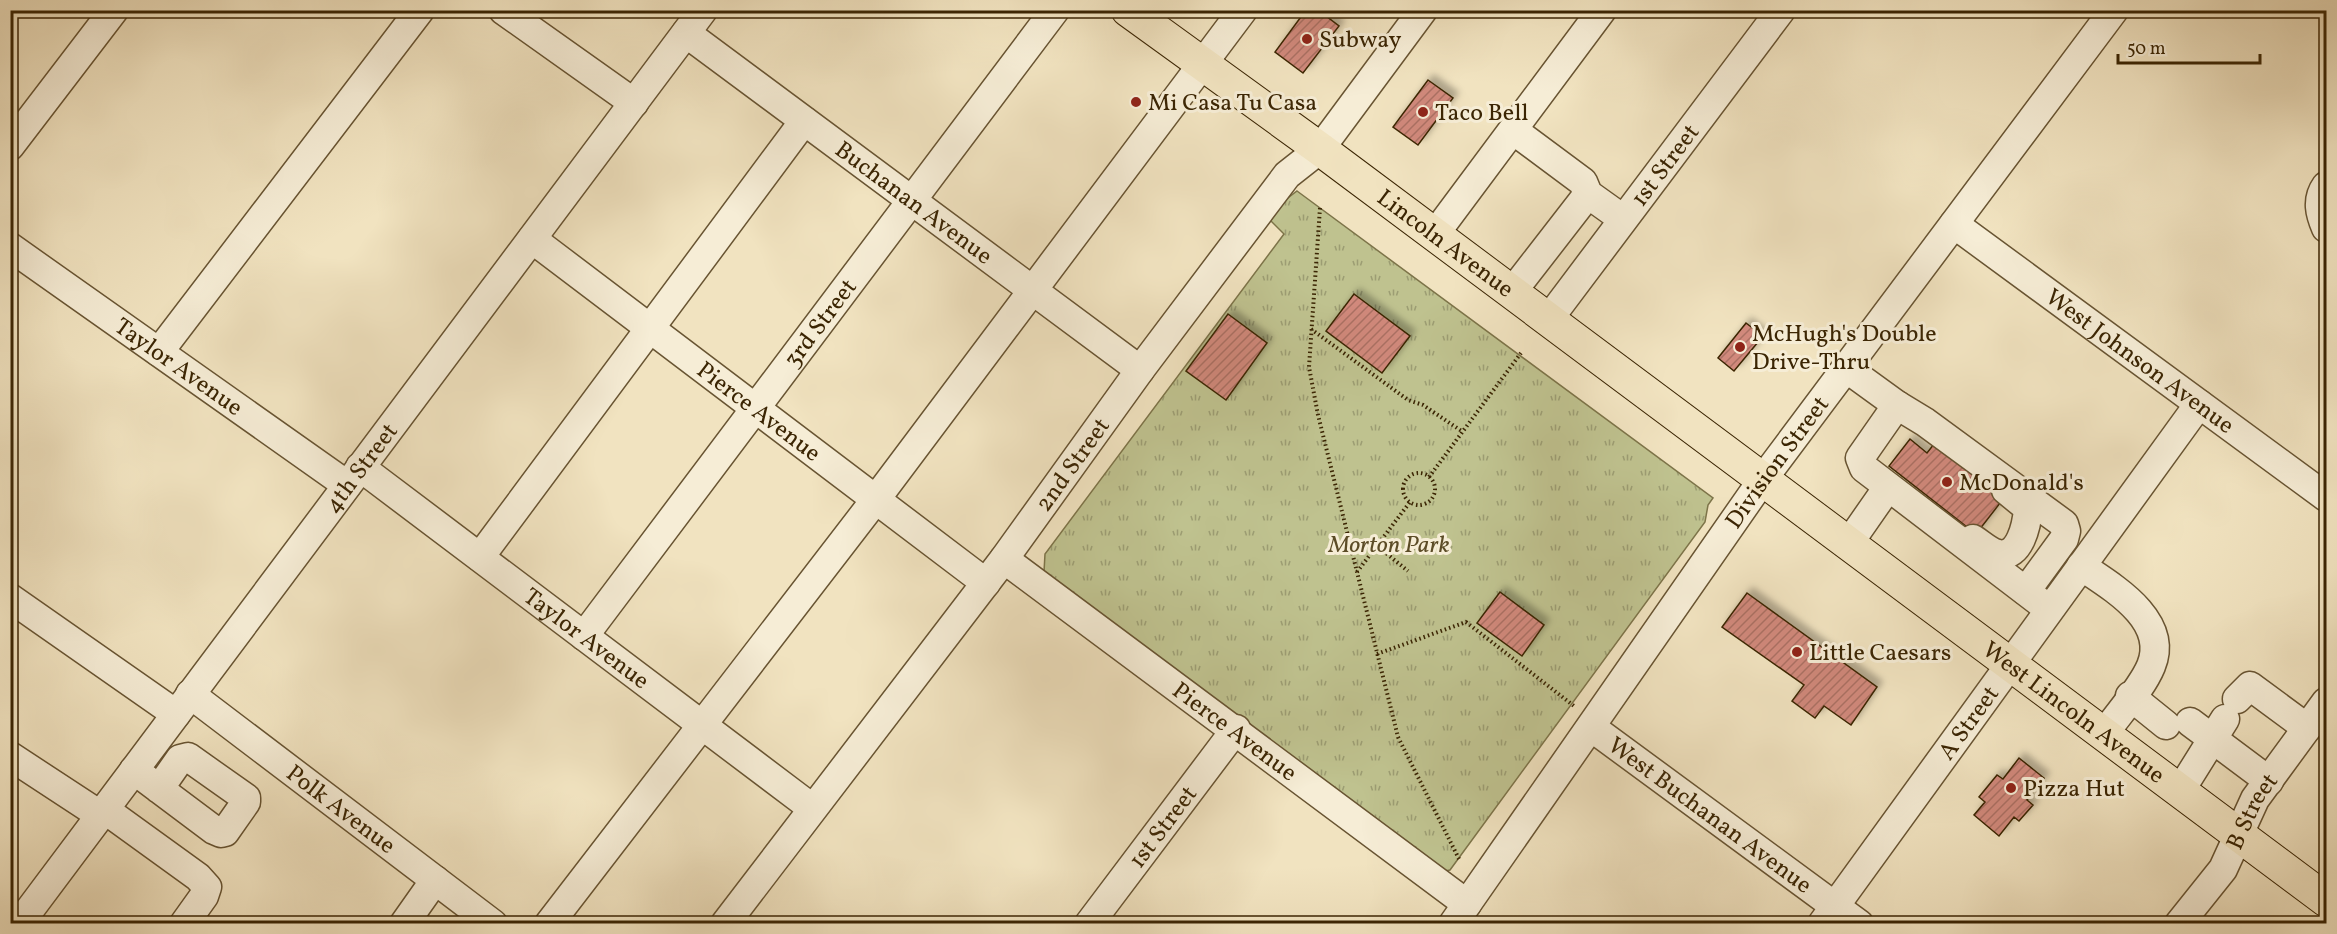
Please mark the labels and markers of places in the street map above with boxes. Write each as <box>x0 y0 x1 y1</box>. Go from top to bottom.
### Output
place label: Subway <box>1319 24 1401 58</box>
marker: Subway <box>1300 32 1314 46</box>
place label: Mi Casa Tu Casa <box>1148 87 1317 121</box>
marker: Mi Casa Tu Casa <box>1129 95 1143 109</box>
place label: Taco Bell <box>1435 97 1529 131</box>
marker: Taco Bell <box>1416 105 1430 119</box>
place label: McHugh's Double Drive-Thru <box>1752 318 1937 380</box>
marker: McHugh's Double Drive-Thru <box>1733 340 1747 354</box>
place label: McDonald's <box>1959 467 2084 501</box>
marker: McDonald's <box>1940 475 1954 489</box>
place label: Little Caesars <box>1809 637 1951 671</box>
marker: Little Caesars <box>1790 645 1804 659</box>
place label: Pizza Hut <box>2023 773 2125 807</box>
marker: Pizza Hut <box>2004 781 2018 795</box>

